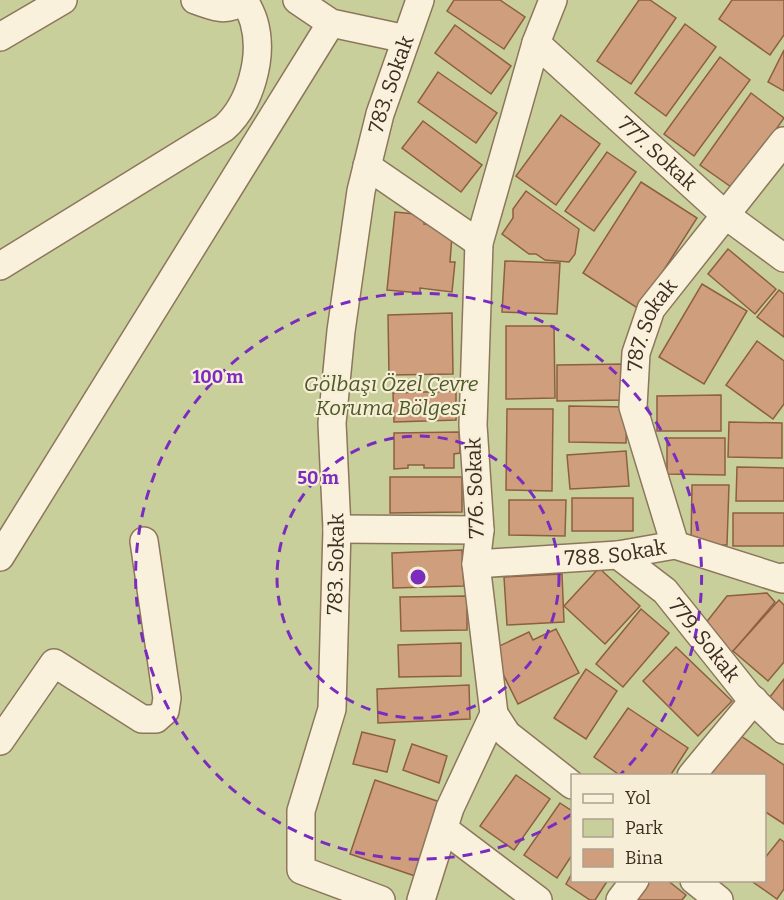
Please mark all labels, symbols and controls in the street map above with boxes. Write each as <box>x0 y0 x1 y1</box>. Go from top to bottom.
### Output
street label: 783. Sokak <box>363 32 420 136</box>
street label: 777. Sokak <box>612 111 702 196</box>
street label: 787. Sokak <box>622 274 683 372</box>
text: 100 m <box>192 366 244 388</box>
park label: Gölbaşı Özel Çevre Koruma Bölgesi <box>304 371 479 421</box>
street label: 776. Sokak <box>460 437 490 539</box>
text: 50 m <box>297 467 339 489</box>
street label: 783. Sokak <box>322 513 350 615</box>
street label: 788. Sokak <box>564 534 668 571</box>
centre of rings <box>408 567 428 587</box>
street label: 779. Sokak <box>663 593 746 687</box>
legend <box>571 774 766 882</box>
text: Yol <box>625 787 651 809</box>
text: Park <box>625 817 664 839</box>
text: Bina <box>625 847 663 869</box>

